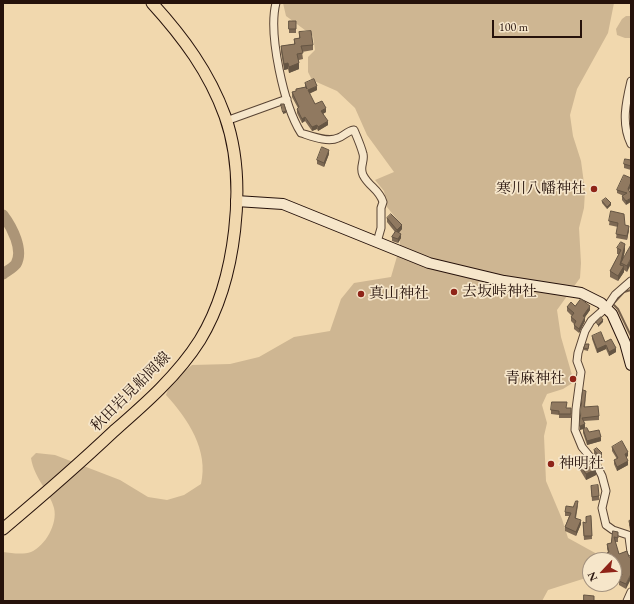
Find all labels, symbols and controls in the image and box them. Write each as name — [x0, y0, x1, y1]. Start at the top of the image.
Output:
scale bar — [494, 12, 584, 38]
text: 100 m — [499, 19, 528, 35]
place label: 寒川八幡神社 — [496, 180, 586, 198]
marker: 寒川八幡神社 — [589, 184, 599, 194]
place label: 去坂峠神社 — [462, 283, 537, 301]
place label: 真山神社 — [369, 285, 429, 303]
marker: 去坂峠神社 — [449, 287, 459, 297]
marker: 真山神社 — [356, 289, 366, 299]
street label: 秋田岩見船岡線 — [88, 349, 174, 435]
place label: 青麻神社 — [505, 370, 565, 388]
marker: 青麻神社 — [568, 374, 578, 384]
place label: 神明社 — [559, 455, 604, 473]
marker: 神明社 — [546, 459, 556, 469]
north arrow — [582, 552, 622, 592]
text: N — [584, 570, 600, 584]

